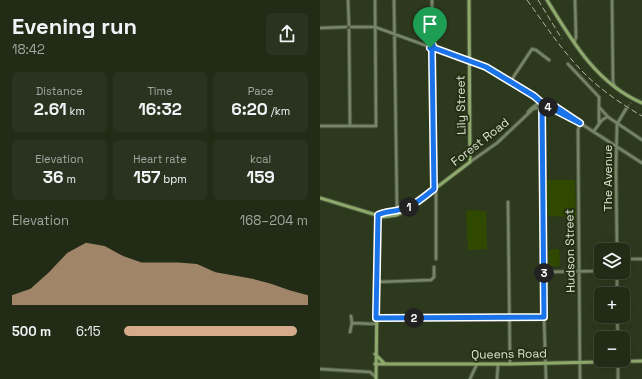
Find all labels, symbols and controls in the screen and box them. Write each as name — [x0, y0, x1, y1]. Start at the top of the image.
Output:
pin — [413, 7.0, 447, 48]
text: Evening run — [12, 12, 137, 40]
button: share — [266, 13, 308, 55]
icon: arrive — [419, 13, 441, 35]
text: 18:42 — [12, 41, 45, 58]
street label: Lily Street — [452, 75, 470, 135]
text: Distance — [36, 84, 83, 98]
text: Time — [147, 84, 173, 98]
text: Pace — [248, 84, 274, 98]
pin: 4 — [538, 97, 558, 117]
text: 2.61 — [34, 98, 67, 120]
text: 16:32 — [138, 98, 182, 120]
text: 6:20 — [231, 98, 268, 120]
text: 4 — [545, 100, 552, 114]
text: km — [67, 104, 85, 118]
text: /km — [268, 104, 290, 118]
street label: Forest Road — [448, 114, 512, 170]
street label: The Avenue — [600, 145, 616, 211]
text: Elevation — [35, 152, 83, 166]
text: Heart rate — [133, 152, 187, 166]
text: kcal — [250, 152, 271, 166]
text: 36 — [43, 166, 64, 188]
text: 157 — [133, 166, 160, 188]
text: 159 — [246, 166, 275, 188]
text: m — [64, 172, 76, 186]
text: bpm — [160, 172, 187, 186]
pin: 1 — [399, 197, 419, 217]
text: 1 — [407, 200, 411, 214]
street label: Hudson Street — [561, 209, 579, 293]
text: Elevation — [12, 212, 69, 229]
text: 168–204 m — [240, 212, 308, 229]
map controls — [594, 243, 630, 367]
button: layers — [594, 243, 630, 279]
pin: 3 — [534, 263, 554, 283]
text: 3 — [541, 266, 547, 280]
button: + — [594, 287, 630, 323]
pin: 2 — [404, 308, 424, 328]
text: 2 — [411, 311, 417, 325]
text: 500 m — [12, 323, 51, 340]
text: 6:15 — [76, 323, 100, 340]
button: − — [594, 331, 630, 367]
street label: Queens Road — [471, 345, 547, 363]

